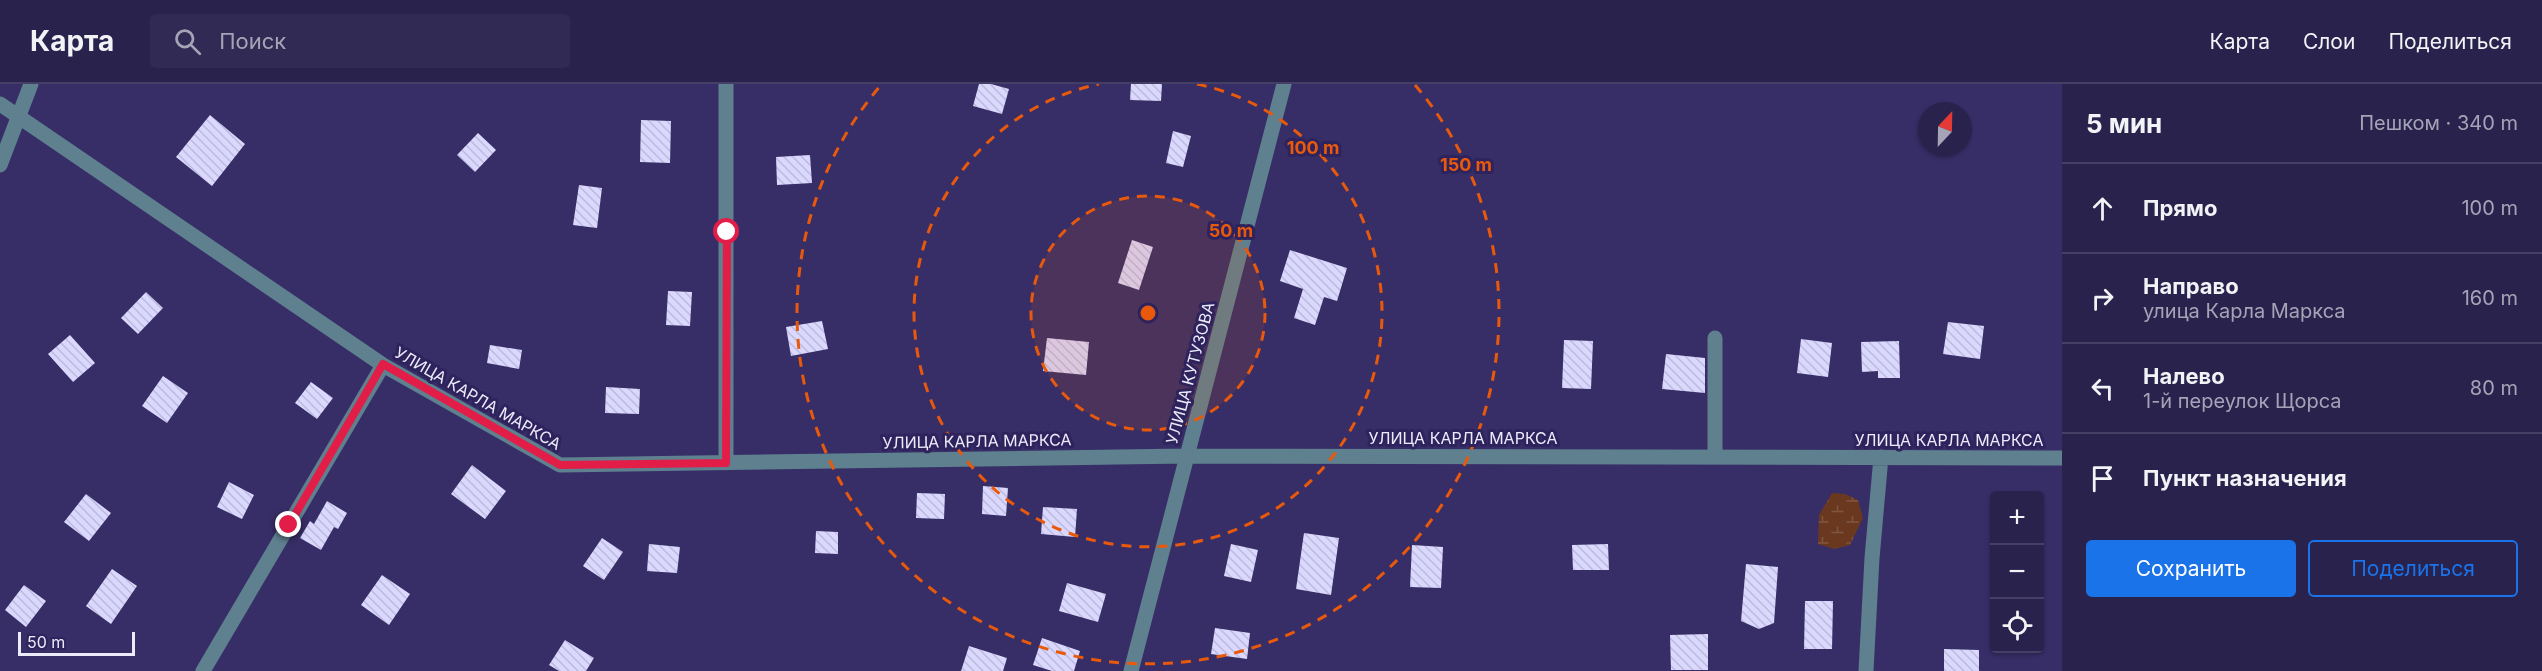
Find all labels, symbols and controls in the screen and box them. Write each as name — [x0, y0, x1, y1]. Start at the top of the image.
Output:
search box — [150, 14, 570, 68]
text: Карта — [30, 24, 114, 58]
icon: search — [171, 25, 204, 58]
text: Поиск — [219, 28, 286, 54]
text: Карта — [2210, 29, 2270, 54]
text: Слои — [2303, 29, 2355, 54]
text: Поделиться — [2388, 29, 2512, 54]
north arrow — [1918, 102, 1972, 156]
text: 5 мин — [2086, 108, 2162, 139]
text: Пешком · 340 m — [2359, 111, 2518, 135]
text: 100 m — [1287, 137, 1339, 158]
text: 150 m — [1440, 154, 1492, 175]
icon: ahead — [2086, 192, 2119, 225]
text: Прямо — [2143, 195, 2217, 221]
text: 100 m — [2461, 196, 2518, 220]
route start — [713, 218, 739, 244]
text: 50 m — [1209, 220, 1253, 241]
text: Направо — [2143, 273, 2239, 299]
icon: right — [2086, 282, 2119, 315]
text: 160 m — [2462, 286, 2518, 310]
text: улица Карла Маркса — [2143, 299, 2346, 323]
street label: УЛИЦА КУТУЗОВА — [1161, 300, 1219, 446]
centre of rings — [1138, 303, 1158, 323]
street label: УЛИЦА КАРЛА МАРКСА — [391, 342, 565, 454]
text: Налево — [2143, 363, 2225, 389]
icon: left — [2086, 372, 2119, 405]
text: 80 m — [2470, 376, 2518, 400]
text: 1-й переулок Щорса — [2143, 389, 2342, 413]
street label: УЛИЦА КАРЛА МАРКСА — [1369, 428, 1558, 448]
street label: УЛИЦА КАРЛА МАРКСА — [882, 429, 1072, 453]
street label: УЛИЦА КАРЛА МАРКСА — [1855, 430, 2044, 450]
icon: arrive — [2086, 462, 2119, 495]
text: Пункт назначения — [2143, 465, 2347, 491]
map controls — [1990, 491, 2044, 653]
button: + — [1990, 491, 2044, 545]
route end — [275, 511, 301, 537]
button: Сохранить — [2086, 540, 2296, 597]
button: Поделиться — [2308, 540, 2518, 597]
button: − — [1990, 545, 2044, 599]
button: locate — [1990, 599, 2044, 653]
scale bar — [18, 629, 135, 656]
text: 50 m — [27, 632, 65, 652]

